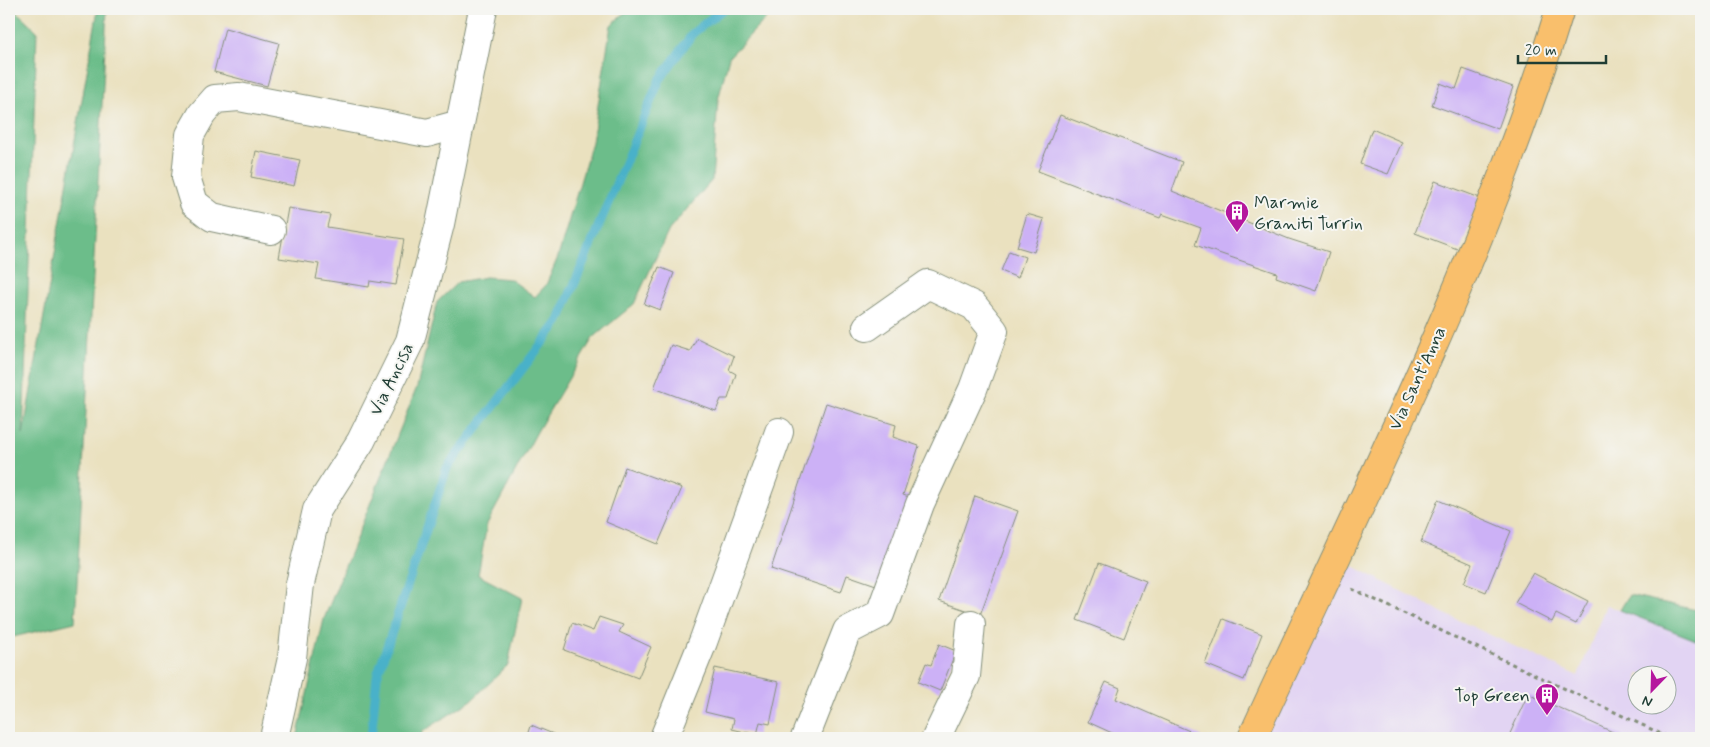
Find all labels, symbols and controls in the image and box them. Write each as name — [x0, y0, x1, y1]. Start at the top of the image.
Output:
scale bar — [1518, 32, 1605, 64]
text: 20 m — [1525, 41, 1557, 61]
place label: Marmie Graniti Turrin — [1254, 191, 1363, 236]
building icon: Marmie Graniti Turrin — [1224, 199, 1250, 233]
street label: Via Sant'Anna — [1383, 323, 1452, 434]
street label: Via Ancisa — [364, 339, 420, 420]
north arrow — [1628, 664, 1678, 714]
building icon: Top Green — [1534, 682, 1560, 716]
place label: Top Green — [1454, 684, 1530, 708]
text: N — [1640, 691, 1655, 711]

